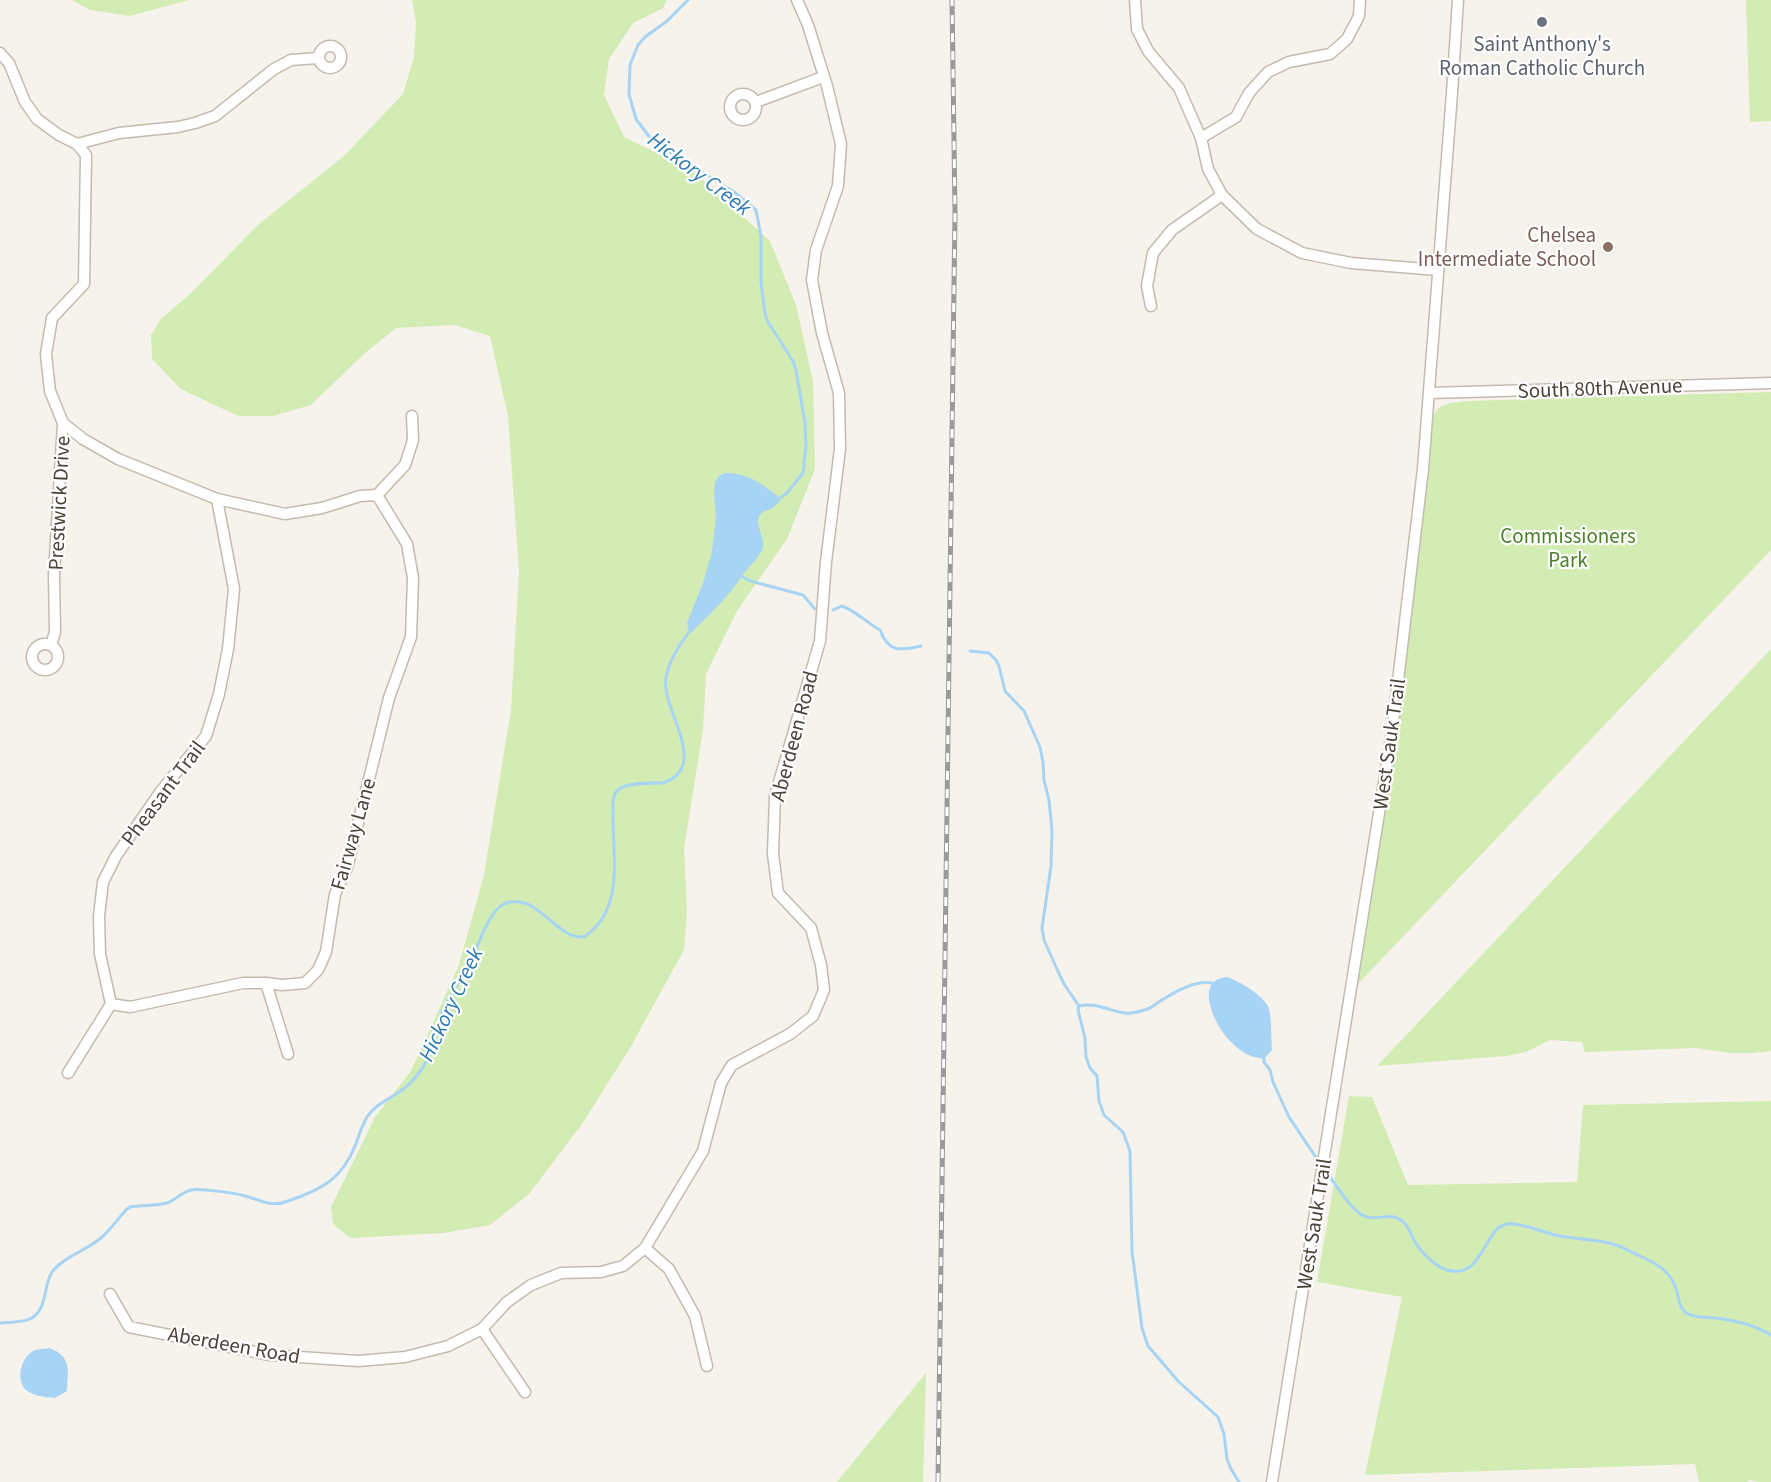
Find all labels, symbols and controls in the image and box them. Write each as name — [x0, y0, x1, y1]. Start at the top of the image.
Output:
marker: Saint Anthony's Roman Catholic Church — [1535, 15, 1549, 29]
place label: Saint Anthony's Roman Catholic Church — [1439, 29, 1645, 83]
water label: Hickory Creek — [641, 124, 758, 224]
place label: Chelsea Intermediate School — [1418, 220, 1596, 274]
marker: Chelsea Intermediate School — [1601, 240, 1615, 254]
street label: South 80th Avenue — [1517, 370, 1683, 406]
street label: Prestwick Drive — [40, 435, 78, 571]
park label: Commissioners Park — [1500, 521, 1636, 575]
street label: Aberdeen Road — [762, 668, 826, 804]
street label: West Sauk Trail — [1365, 676, 1413, 812]
street label: Pheasant Trail — [114, 734, 212, 852]
street label: Fairway Lane — [323, 774, 383, 894]
water label: Hickory Creek — [410, 942, 492, 1067]
street label: West Sauk Trail — [1289, 1156, 1339, 1292]
street label: Aberdeen Road — [166, 1319, 302, 1371]

